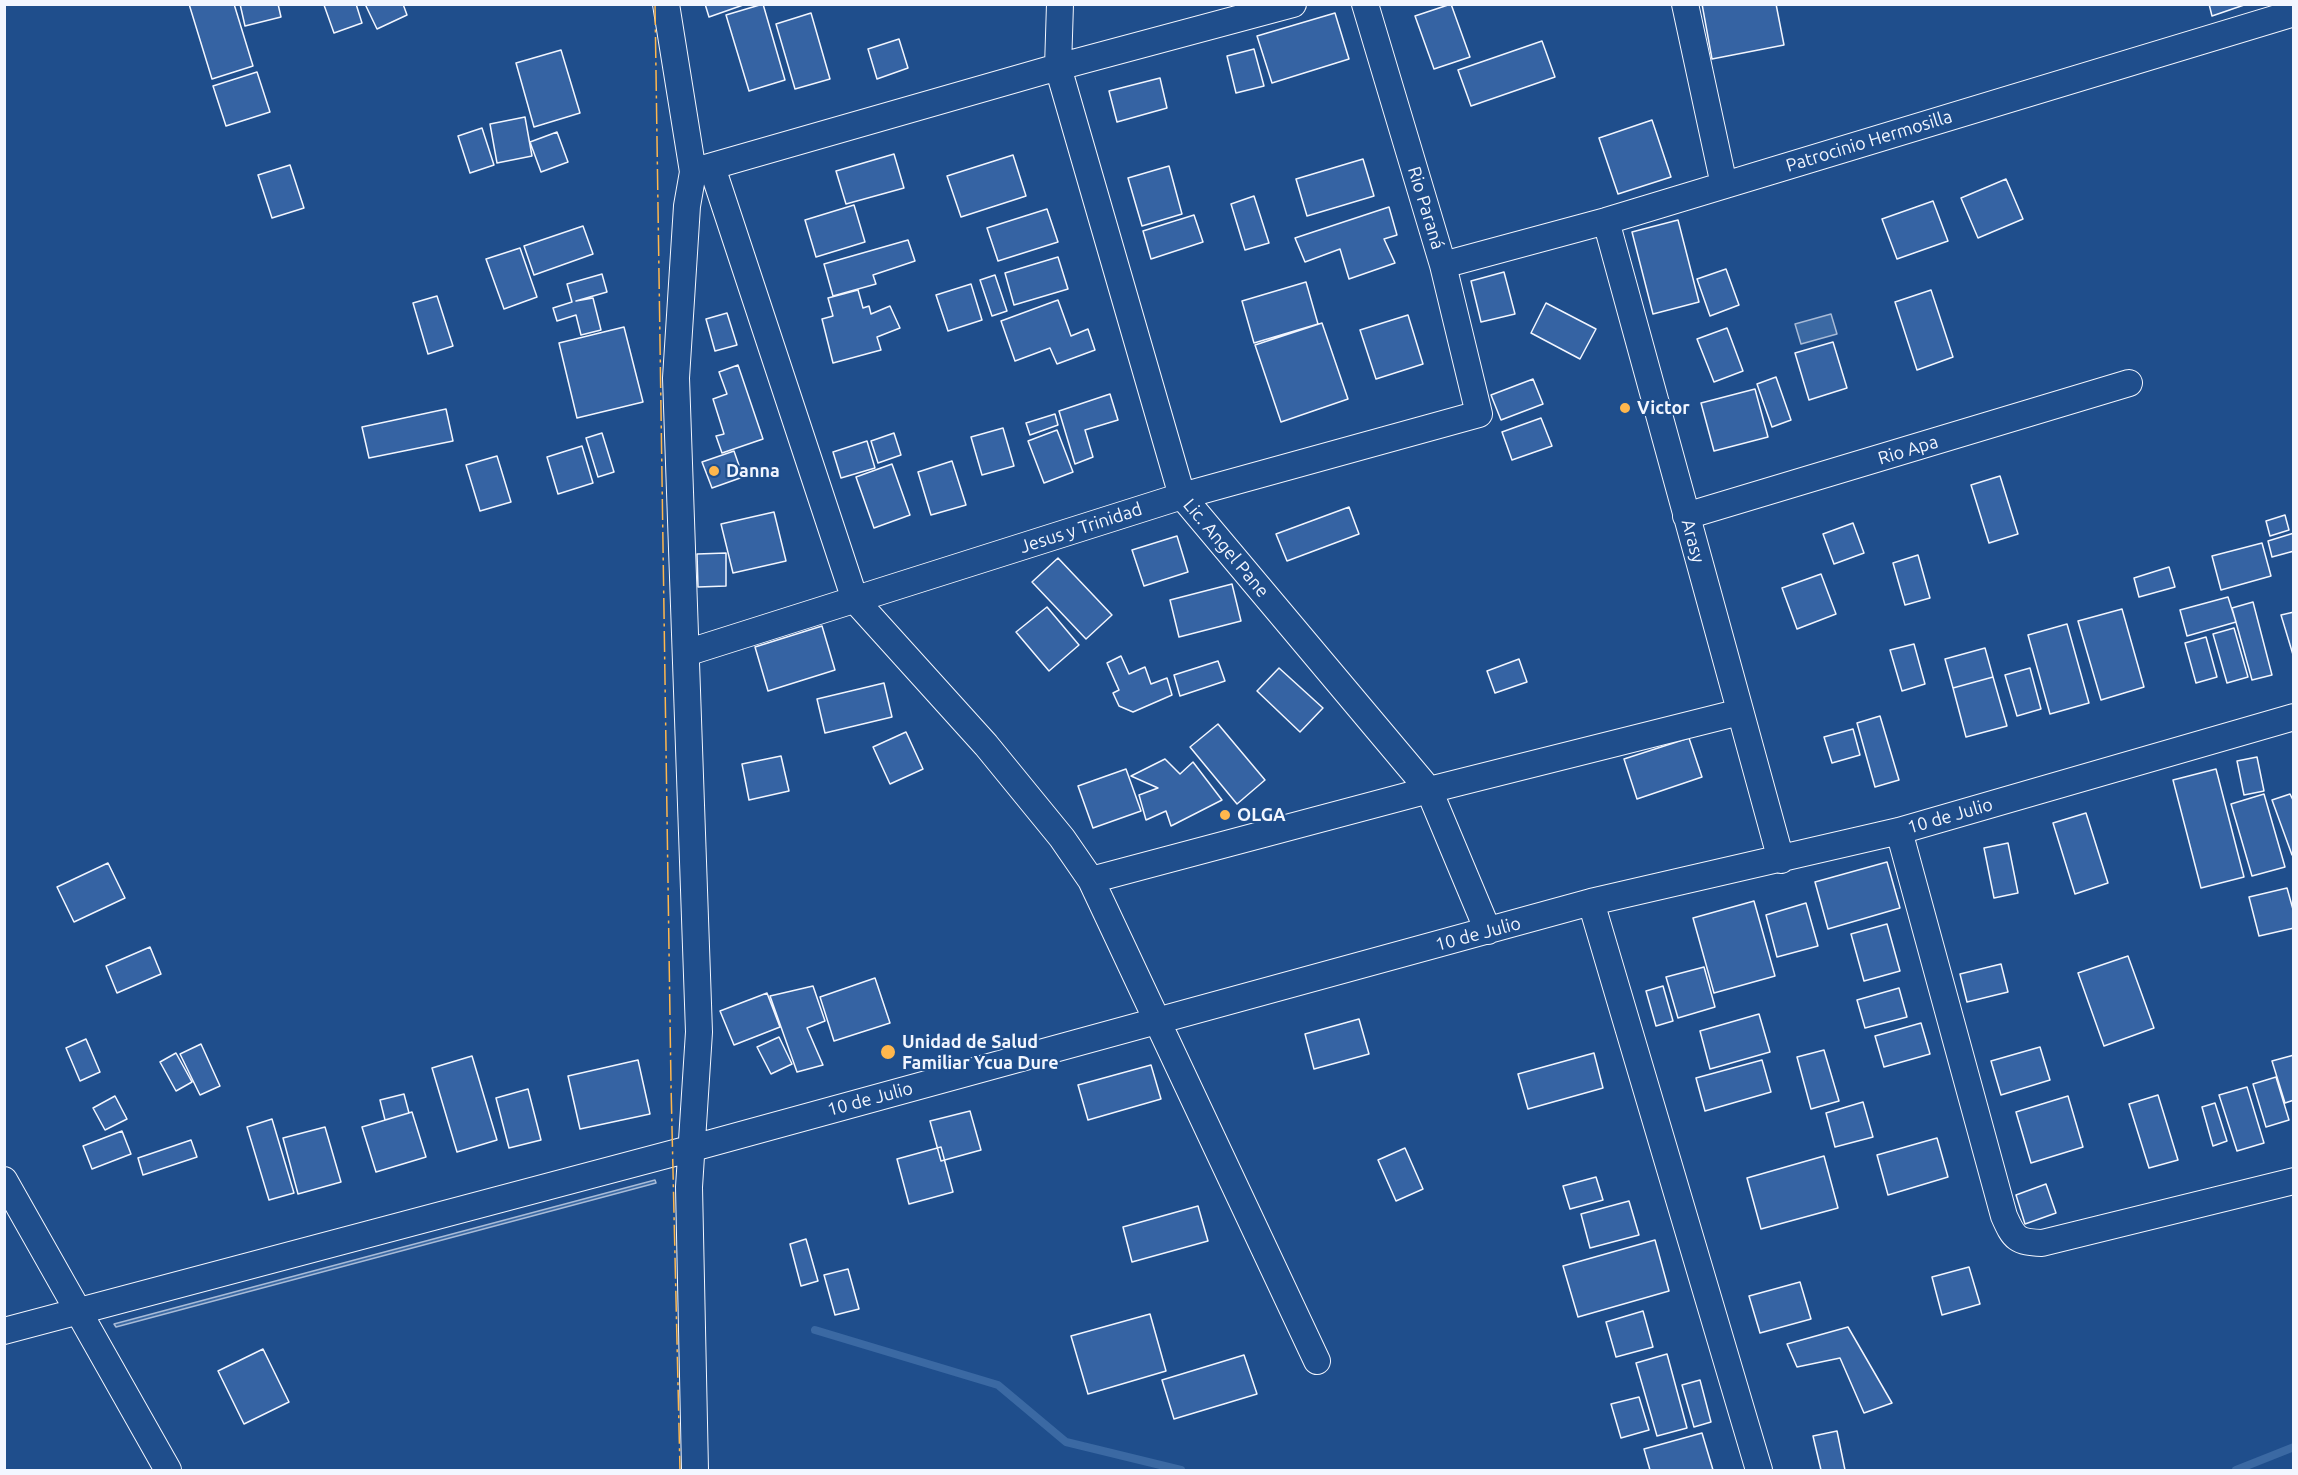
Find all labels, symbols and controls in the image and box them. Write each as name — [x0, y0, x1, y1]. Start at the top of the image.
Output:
street label: Patrocinio Hermosilla — [1783, 105, 1955, 177]
street label: Rio Paraná — [1403, 164, 1449, 252]
place label: Victor — [1637, 397, 1690, 419]
marker: Victor — [1618, 401, 1632, 415]
street label: Rio Apa — [1875, 431, 1941, 469]
place label: Danna — [726, 460, 780, 482]
marker: Danna — [707, 464, 721, 478]
street label: Lic. Angel Pane — [1179, 494, 1273, 602]
street label: Jesus y Trinidad — [1017, 498, 1145, 558]
street label: Arasy — [1677, 517, 1709, 565]
street label: 10 de Julio — [1905, 794, 1995, 838]
place label: OLGA — [1237, 804, 1286, 826]
marker: OLGA — [1218, 808, 1232, 822]
street label: 10 de Julio — [1433, 912, 1523, 956]
place label: Unidad de Salud Familiar Ycua Dure — [902, 1031, 1059, 1074]
marker: Unidad de Salud Familiar Ycua Dure — [879, 1043, 897, 1061]
street label: 10 de Julio — [825, 1077, 915, 1121]

